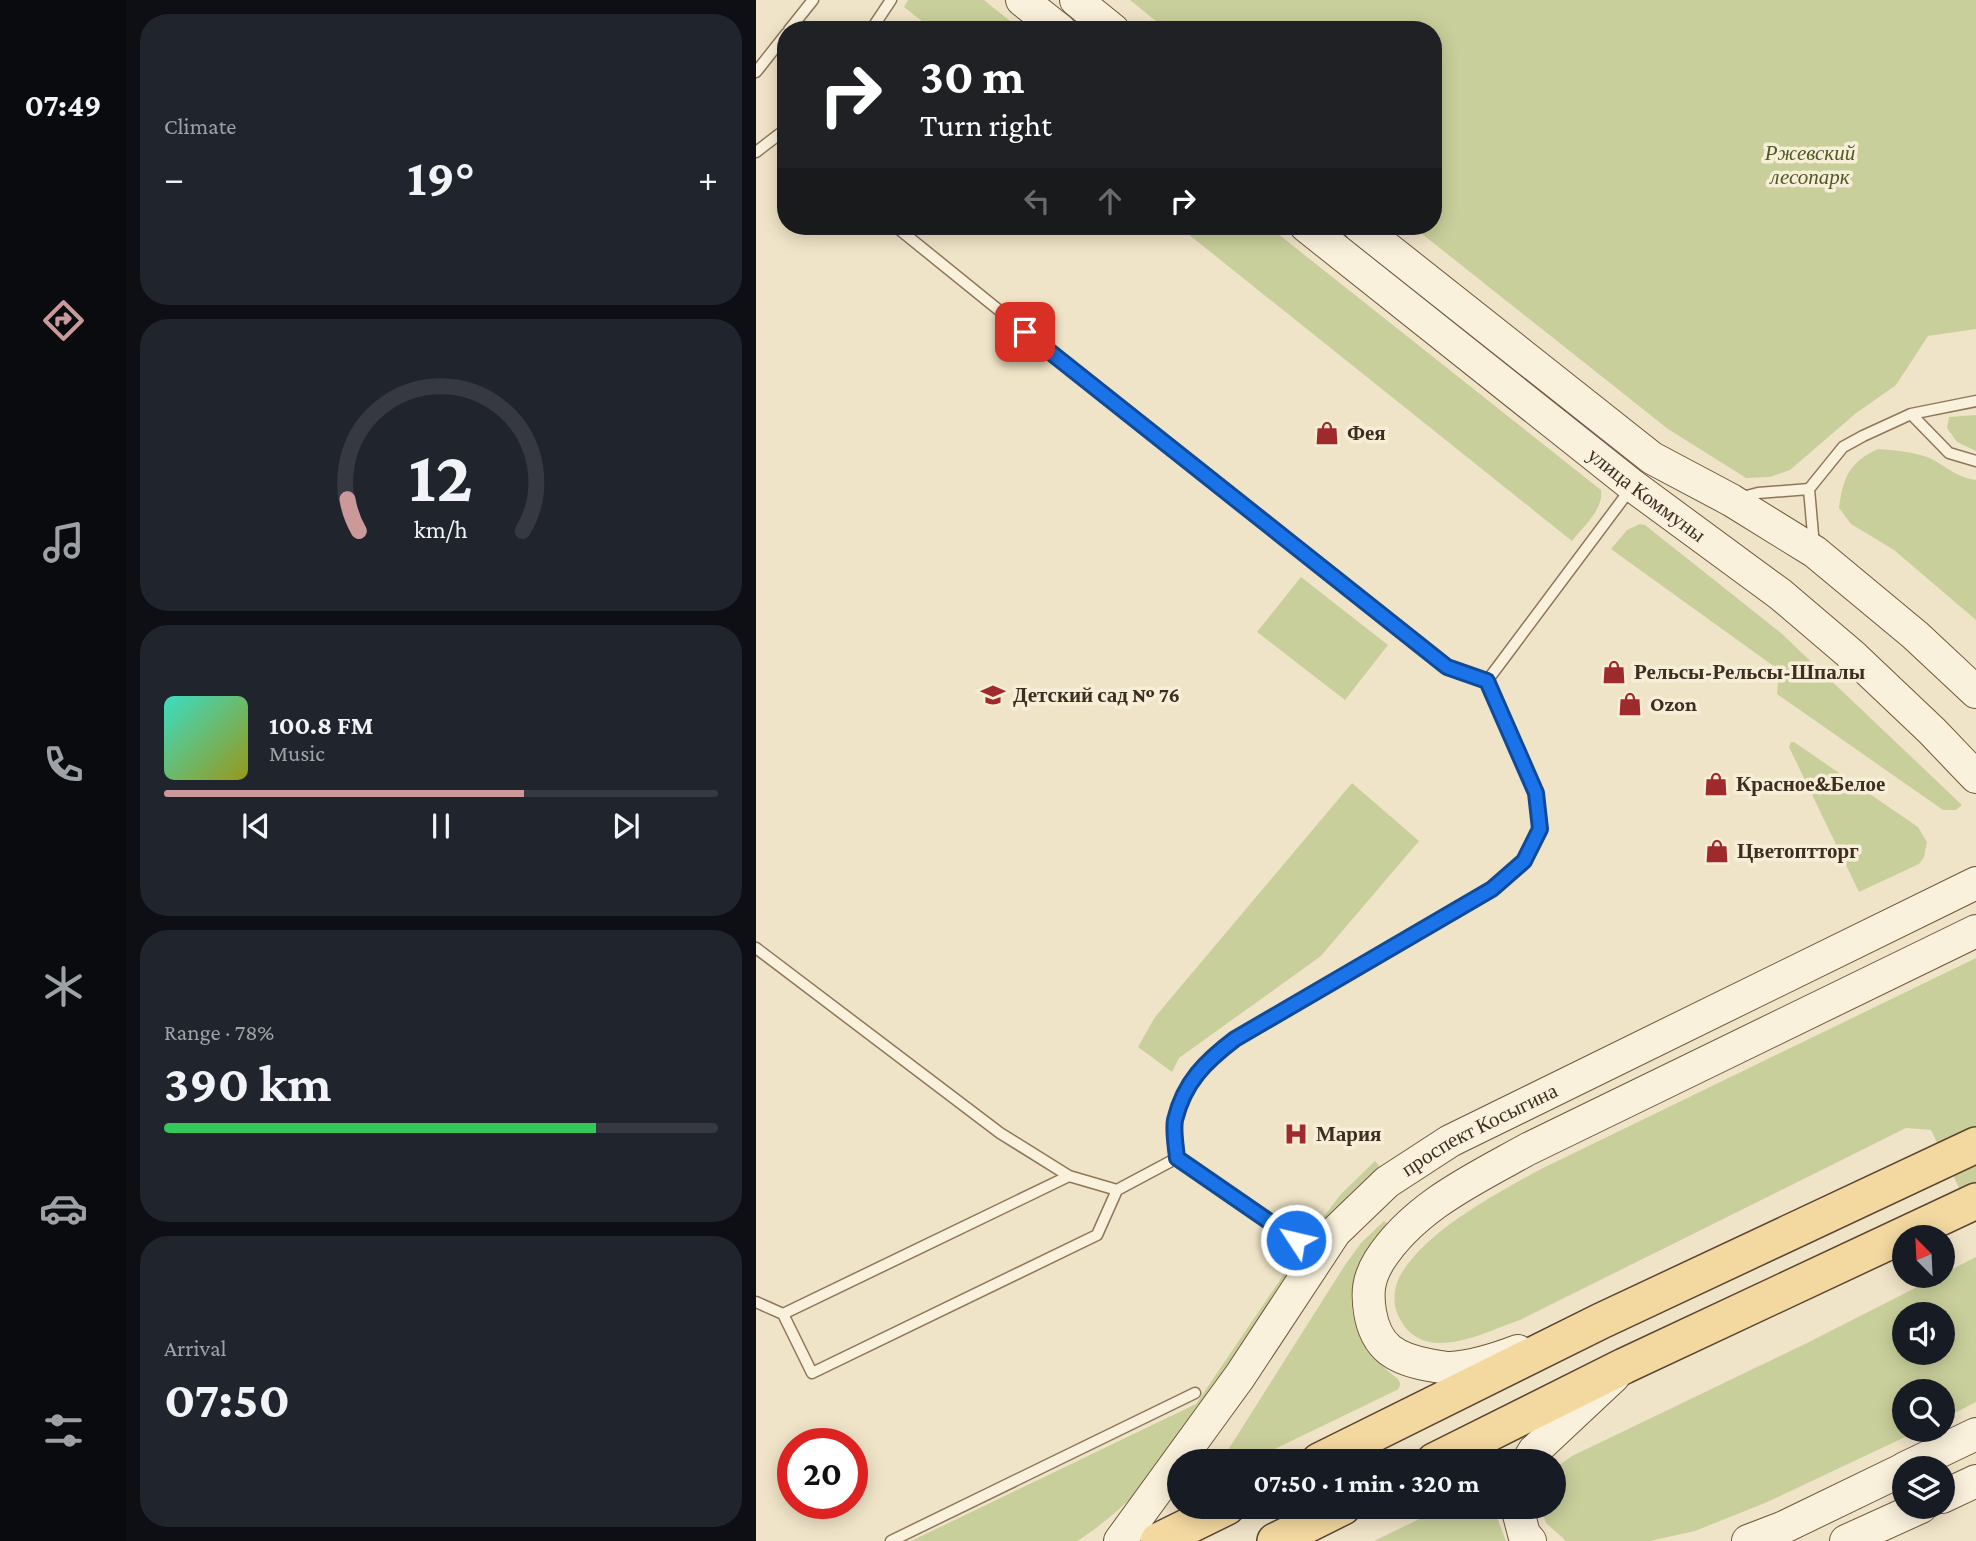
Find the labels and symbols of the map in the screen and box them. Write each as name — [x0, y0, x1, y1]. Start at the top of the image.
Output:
park label: Ржевский лесопарк — [1764, 141, 1856, 189]
pin — [995, 302, 1055, 362]
shop icon: Фея — [1313, 419, 1341, 447]
place label: Фея — [1347, 421, 1386, 445]
street label: улица Коммуны — [1583, 443, 1710, 547]
shop icon: Рельсы-Рельсы-Шпалы — [1600, 658, 1628, 686]
place label: Рельсы-Рельсы-Шпалы — [1634, 660, 1865, 684]
school or university icon: Детский сад № 76 — [979, 681, 1007, 709]
place label: Детский сад № 76 — [1013, 683, 1180, 707]
shop icon: Ozon — [1616, 690, 1644, 718]
place label: Ozon — [1650, 692, 1697, 716]
shop icon: Красное&Белое — [1702, 770, 1730, 798]
place label: Красное&Белое — [1736, 772, 1885, 796]
shop icon: Цветоптторг — [1703, 837, 1731, 865]
place label: Цветоптторг — [1737, 839, 1859, 863]
street label: проспект Косыгина — [1397, 1078, 1562, 1181]
hospital icon: Мария — [1282, 1120, 1310, 1148]
place label: Мария — [1316, 1122, 1381, 1146]
position arrow — [1259, 1203, 1333, 1277]
north arrow — [1892, 1225, 1955, 1288]
speed limit sign: 20 — [777, 1428, 868, 1519]

